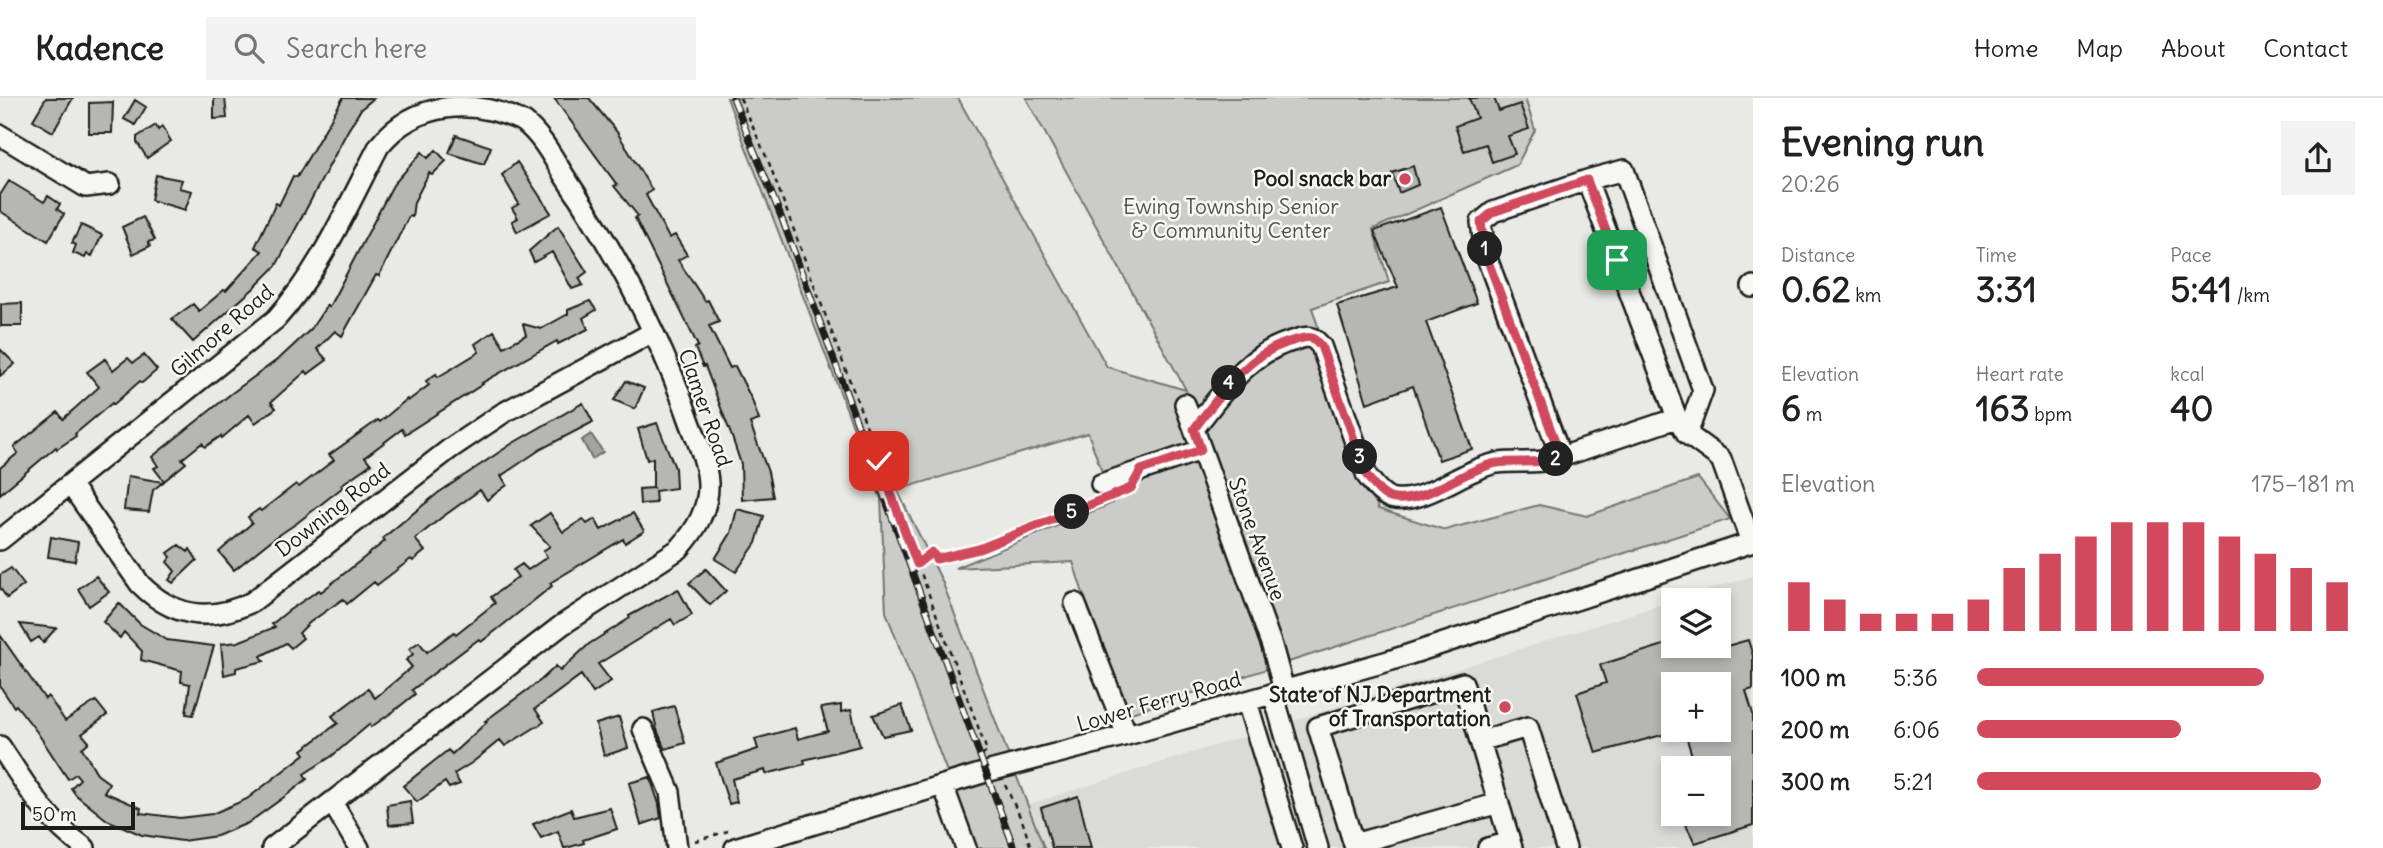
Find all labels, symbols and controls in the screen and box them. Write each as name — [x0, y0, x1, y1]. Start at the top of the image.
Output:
search box — [206, 17, 696, 80]
text: Kadence — [35, 27, 164, 69]
icon: search — [230, 29, 268, 67]
text: Search here — [286, 32, 427, 65]
text: Home — [1974, 33, 2038, 63]
text: Map — [2076, 33, 2123, 63]
text: About — [2161, 33, 2225, 63]
text: Contact — [2263, 33, 2348, 63]
text: Evening run — [1781, 119, 1984, 166]
button: share — [2281, 121, 2355, 195]
place label: Pool snack bar — [1253, 165, 1391, 192]
text: 20:26 — [1781, 169, 1840, 198]
marker: Pool snack bar — [1397, 171, 1413, 187]
park label: Ewing Township Senior & Community Center — [1123, 193, 1339, 244]
pin — [1587, 230, 1647, 290]
pin: 1 — [1468, 232, 1502, 266]
text: 1 — [1481, 236, 1488, 260]
icon: arrive — [1598, 241, 1636, 279]
text: Distance — [1781, 243, 1855, 267]
text: Time — [1976, 243, 2017, 267]
text: Pace — [2170, 243, 2212, 267]
text: 0.62 — [1781, 267, 1851, 311]
text: 3:31 — [1976, 267, 2037, 311]
text: 5:41 — [2170, 267, 2232, 311]
street label: Gilmore Road — [164, 278, 279, 383]
text: km — [1851, 283, 1882, 307]
text: /km — [2232, 283, 2270, 307]
street label: Clamer Road — [673, 345, 738, 470]
text: Elevation — [1781, 362, 1859, 386]
text: Heart rate — [1976, 362, 2064, 386]
text: kcal — [2170, 362, 2205, 386]
pin: 4 — [1212, 366, 1246, 400]
text: 4 — [1223, 370, 1234, 394]
text: 6 — [1781, 386, 1801, 430]
text: 163 — [1976, 386, 2030, 430]
text: 40 — [2170, 386, 2214, 430]
text: m — [1801, 402, 1822, 426]
text: bpm — [2030, 402, 2072, 426]
pin — [849, 431, 909, 491]
pin: 3 — [1342, 440, 1378, 474]
icon: check — [860, 442, 898, 480]
pin: 2 — [1538, 442, 1574, 476]
text: 3 — [1354, 444, 1365, 468]
text: 2 — [1550, 446, 1561, 470]
street label: Downing Road — [270, 456, 395, 563]
text: Elevation — [1781, 469, 1875, 498]
text: 175–181 m — [2251, 469, 2355, 498]
street label: Stone Avenue — [1223, 474, 1292, 604]
pin: 5 — [1054, 494, 1090, 530]
text: 5 — [1066, 499, 1077, 523]
map controls — [1661, 588, 1731, 826]
button: layers — [1661, 588, 1731, 658]
text: 100 m — [1781, 663, 1846, 692]
text: 5:36 — [1893, 663, 1938, 692]
street label: Lower Ferry Road — [1074, 665, 1244, 738]
button: + — [1661, 672, 1731, 742]
place label: State of NJ Department of Transportation — [1269, 681, 1492, 732]
marker: State of NJ Department of Transportation — [1497, 699, 1513, 715]
text: 200 m — [1781, 715, 1850, 744]
text: 6:06 — [1893, 715, 1940, 744]
button: − — [1661, 756, 1731, 826]
text: 300 m — [1781, 767, 1850, 796]
text: 5:21 — [1893, 767, 1933, 796]
scale bar — [21, 799, 135, 831]
text: 50 m — [32, 802, 77, 826]

